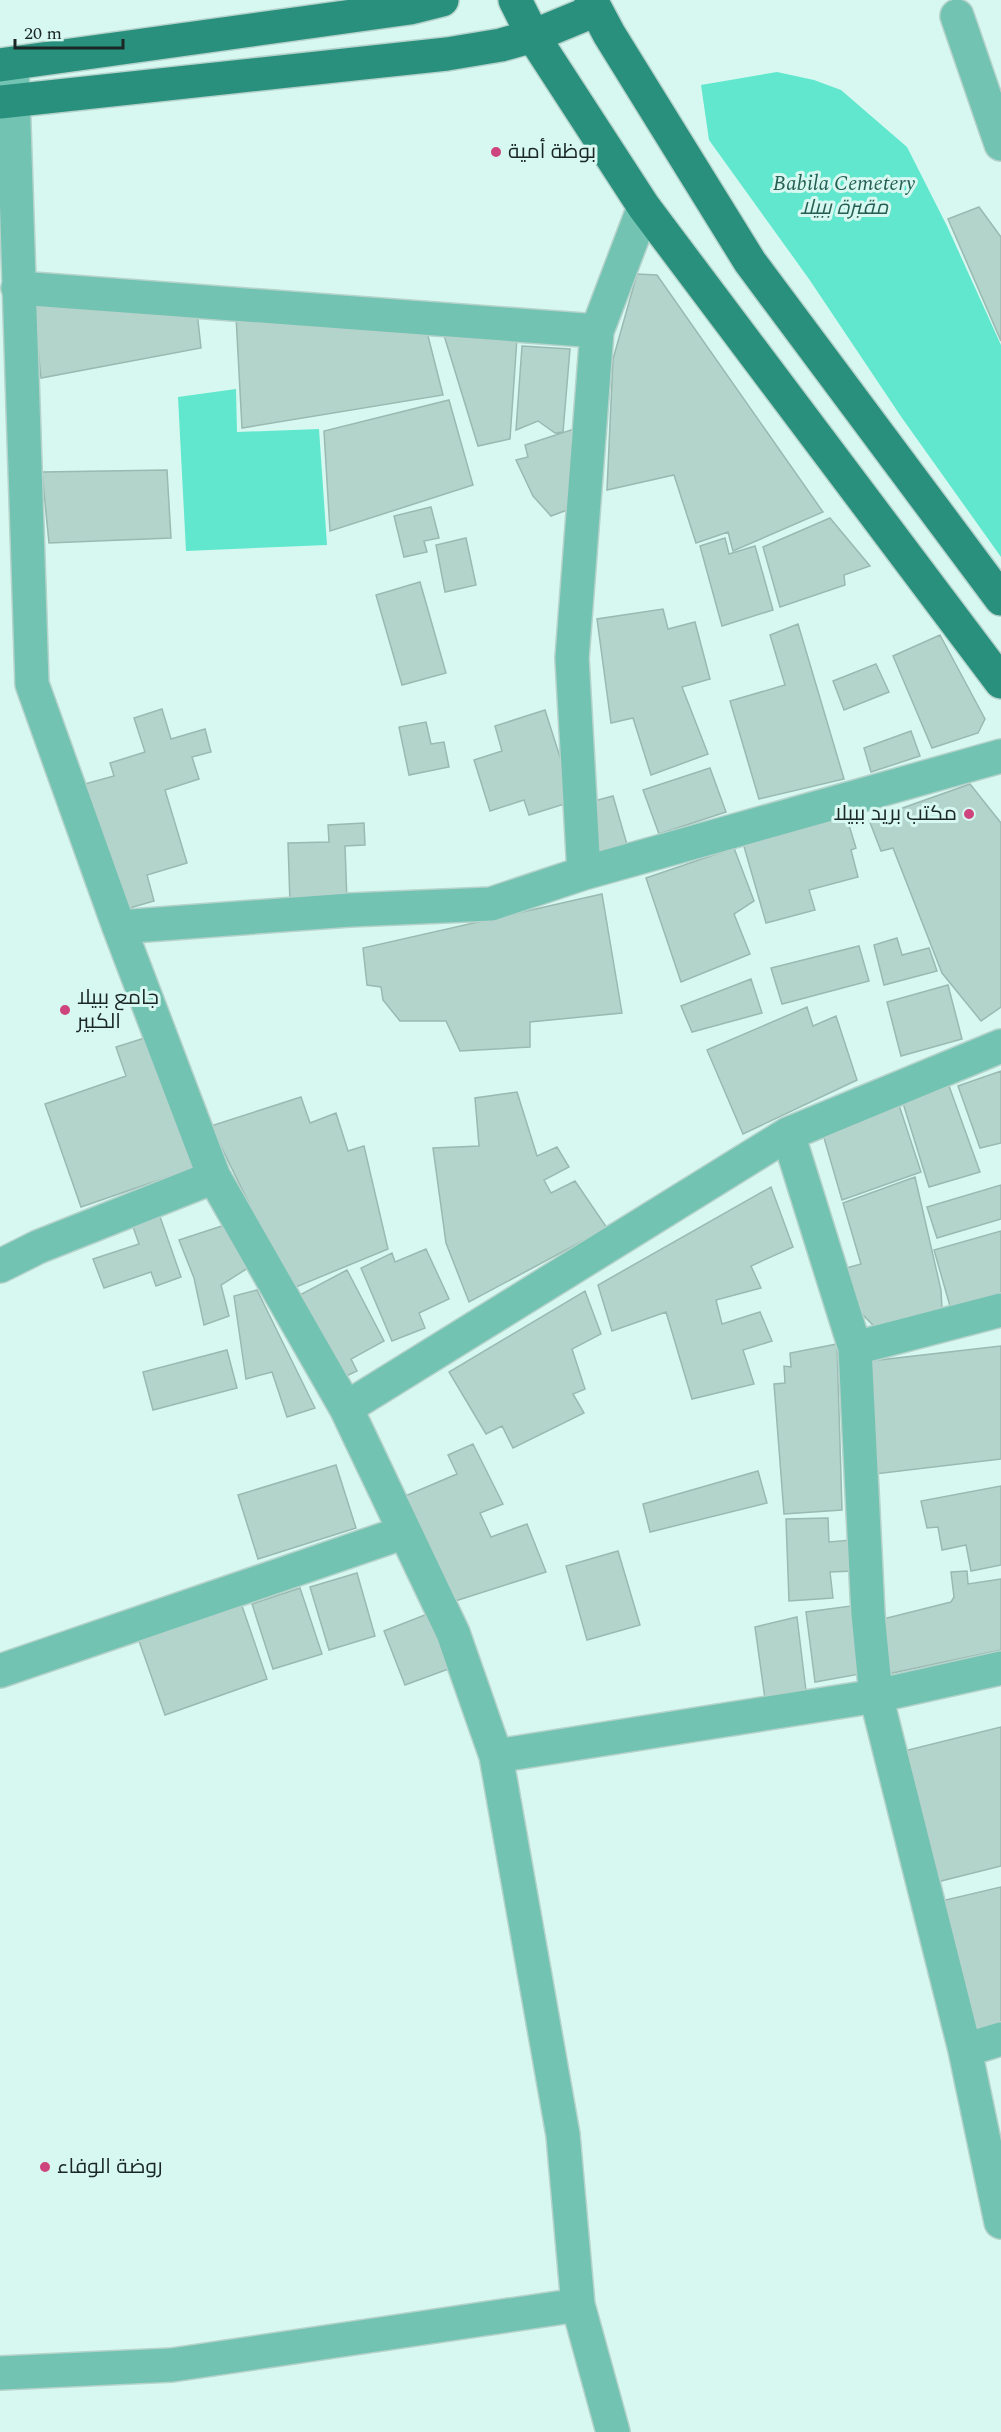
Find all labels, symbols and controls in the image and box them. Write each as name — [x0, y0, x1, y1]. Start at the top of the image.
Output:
scale bar — [15, 12, 123, 50]
text: 20 m — [24, 20, 62, 47]
place label: بوظة أمية — [508, 136, 596, 168]
marker: بوظة أمية — [489, 145, 503, 159]
park label: Babila Cemetery مقبرة ببيلا — [773, 168, 916, 224]
place label: مكتب بريد ببيلا — [833, 798, 957, 830]
marker: مكتب بريد ببيلا — [962, 807, 976, 821]
place label: جامع ببيلا الكبير — [76, 982, 159, 1038]
marker: جامع ببيلا الكبير — [58, 1003, 72, 1017]
place label: روضة الوفاء — [57, 2151, 163, 2183]
marker: روضة الوفاء — [38, 2160, 52, 2174]

